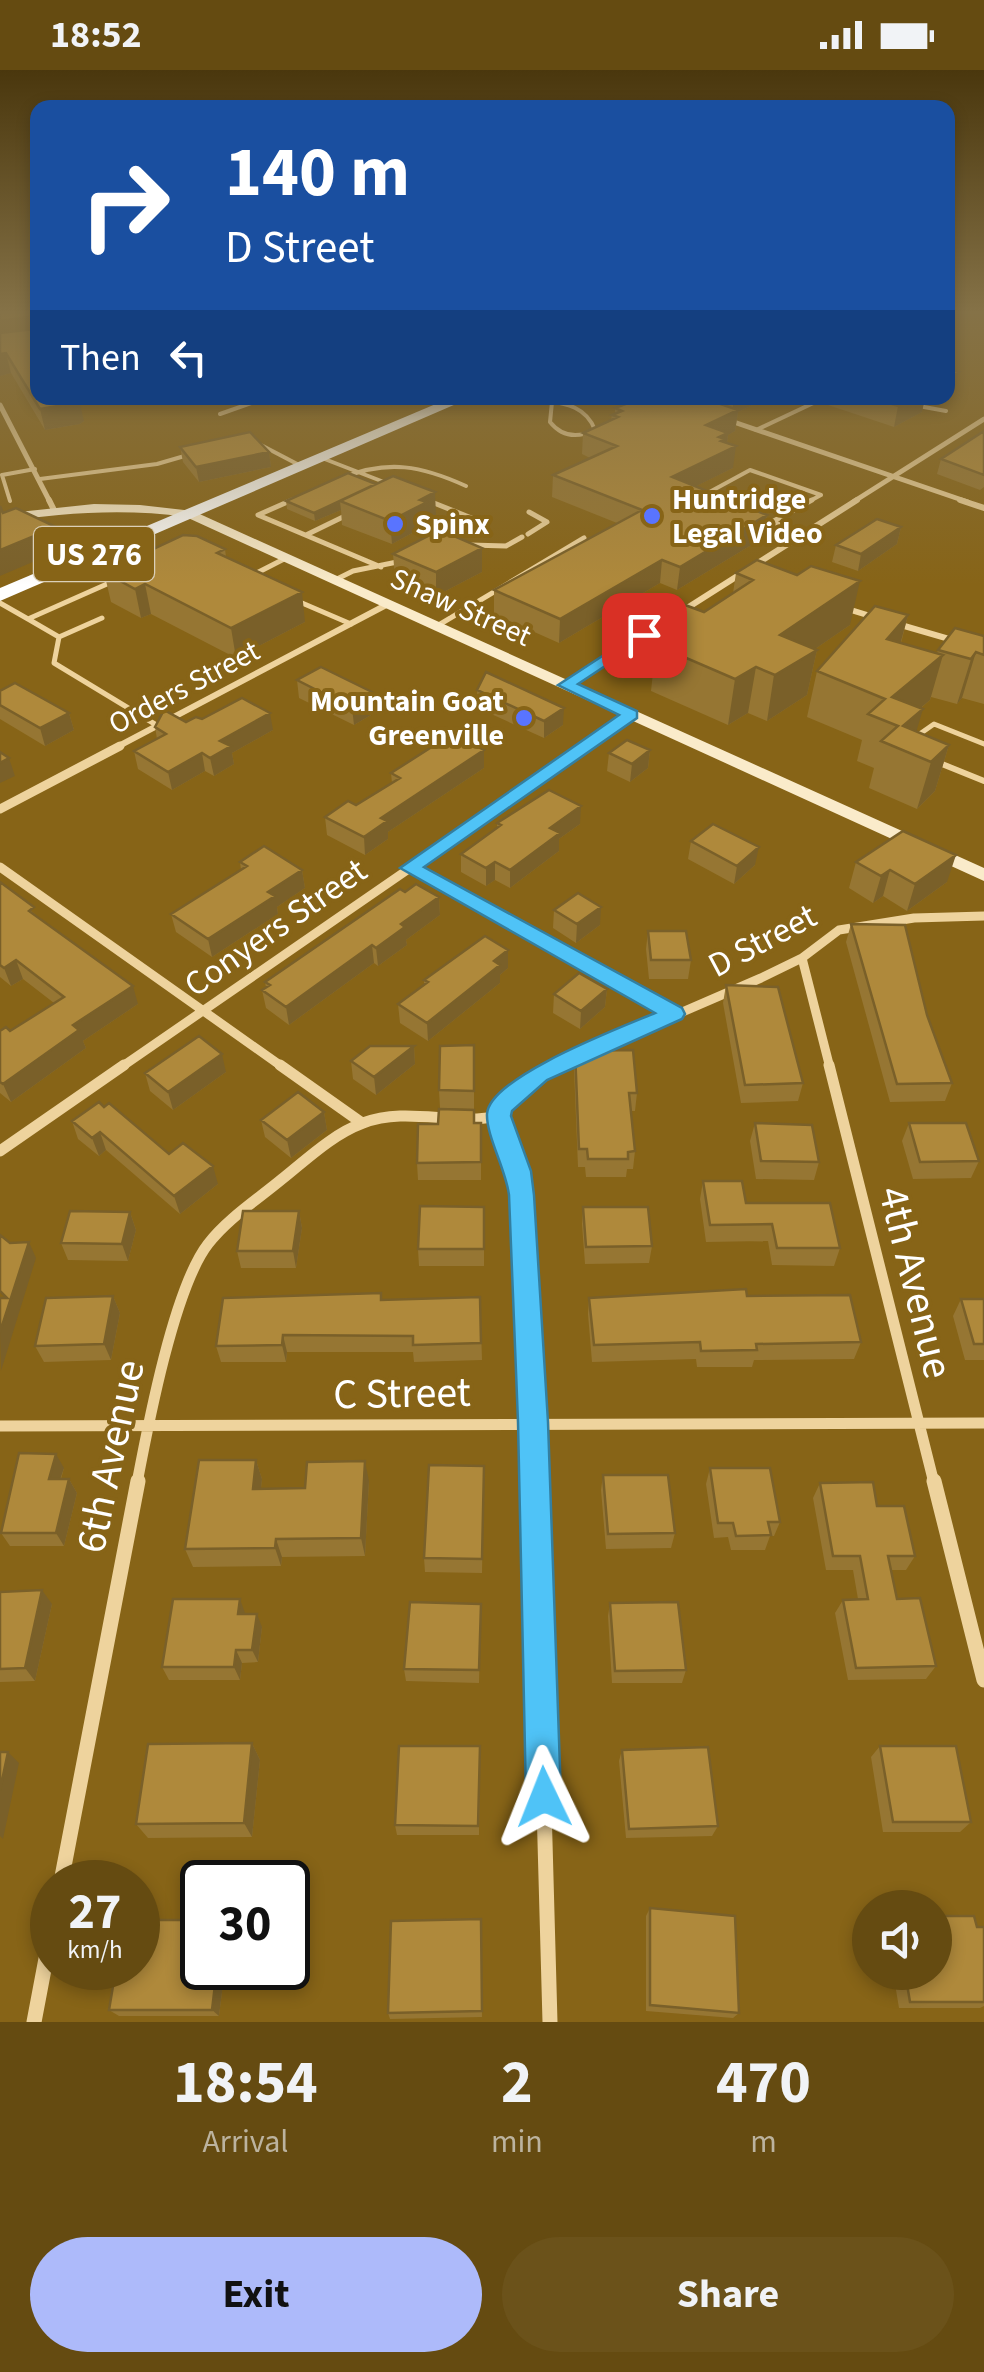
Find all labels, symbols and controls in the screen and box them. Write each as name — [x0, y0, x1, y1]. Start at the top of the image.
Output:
text: 18:52 — [50, 8, 142, 62]
text: 140 m — [225, 123, 410, 223]
icon: right — [60, 140, 190, 270]
text: D Street — [225, 216, 374, 280]
icon: left — [161, 330, 216, 385]
text: Then — [60, 331, 141, 385]
place label: Huntridge Legal Video — [672, 478, 823, 555]
place label: Spinx — [415, 503, 490, 546]
marker: Huntridge Legal Video — [641, 505, 663, 527]
marker: Spinx — [384, 513, 406, 535]
road number: US 276 — [34, 527, 154, 581]
street label: Shaw Street — [383, 557, 538, 658]
pin — [602, 593, 687, 678]
icon: arrive — [617, 608, 672, 663]
street label: Orders Street — [101, 630, 267, 745]
place label: Mountain Goat Greenville — [310, 680, 504, 757]
marker: Mountain Goat Greenville — [513, 707, 535, 729]
street label: Conyers Street — [174, 846, 377, 1009]
street label: D Street — [699, 891, 826, 990]
street label: 4th Avenue — [862, 1180, 968, 1385]
street label: 6th Avenue — [61, 1354, 161, 1558]
street label: C Street — [333, 1363, 471, 1425]
position arrow — [492, 1745, 596, 1849]
speed limit sign: 30 — [180, 1860, 310, 1990]
text: 27 — [69, 1877, 121, 1948]
map controls — [852, 1890, 952, 1990]
button: sound — [852, 1890, 952, 1990]
text: km/h — [67, 1932, 123, 1968]
text: 18:54 — [173, 2041, 318, 2126]
text: 2 — [501, 2041, 533, 2126]
text: 470 — [716, 2041, 811, 2126]
text: Arrival — [202, 2119, 288, 2165]
text: min — [491, 2119, 543, 2165]
text: m — [750, 2119, 777, 2165]
button: Exit — [30, 2237, 482, 2352]
button: Share — [502, 2237, 954, 2352]

